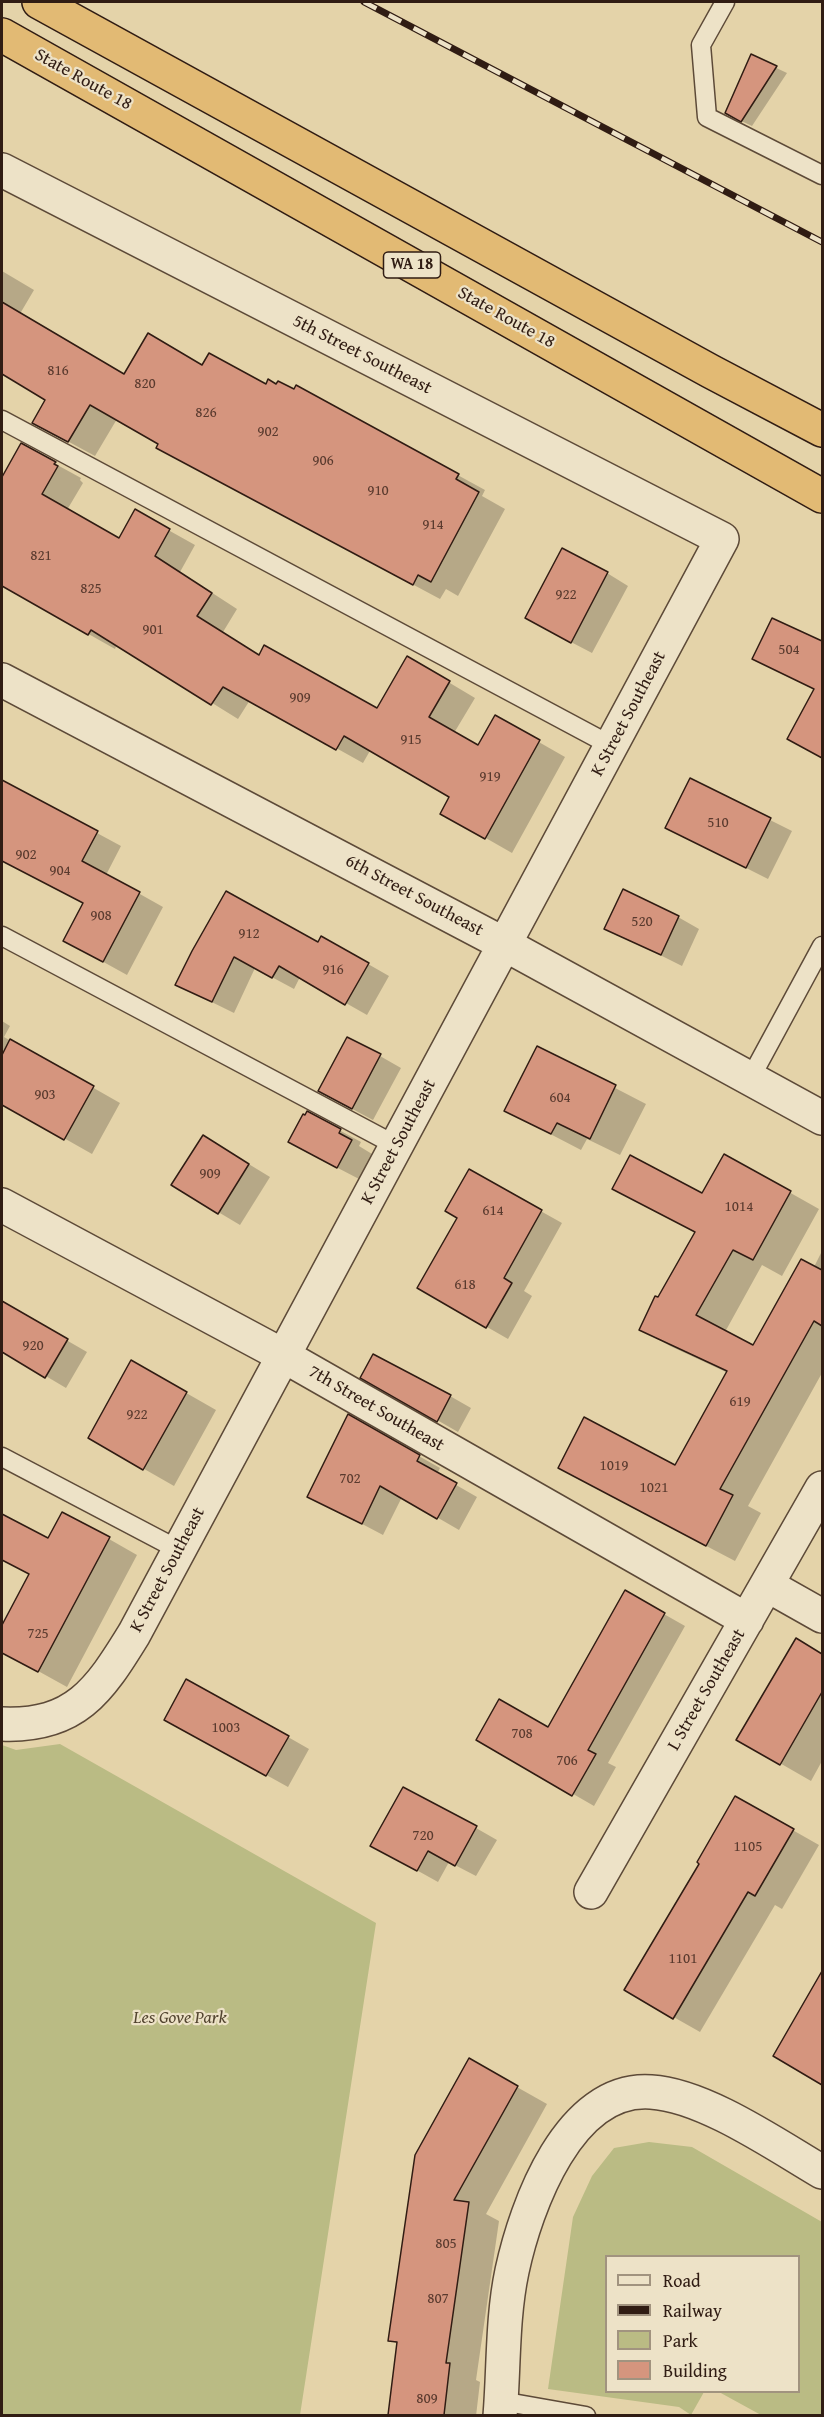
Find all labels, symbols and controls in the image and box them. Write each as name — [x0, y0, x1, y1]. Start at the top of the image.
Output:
street label: State Route 18 — [31, 44, 135, 116]
road number: WA 18 — [384, 252, 440, 278]
street label: State Route 18 — [454, 282, 558, 354]
street label: 5th Street Southeast — [289, 311, 435, 399]
house number: 816 — [47, 362, 69, 380]
house number: 820 — [134, 375, 156, 393]
house number: 826 — [195, 404, 217, 422]
house number: 902 — [257, 423, 279, 441]
house number: 906 — [312, 452, 334, 470]
house number: 910 — [367, 482, 389, 500]
house number: 914 — [422, 516, 444, 534]
house number: 821 — [30, 547, 52, 565]
house number: 825 — [80, 580, 102, 598]
house number: 922 — [555, 586, 577, 604]
house number: 901 — [142, 621, 164, 639]
house number: 504 — [778, 641, 800, 659]
street label: K Street Southeast — [587, 648, 671, 780]
house number: 909 — [289, 689, 311, 707]
house number: 915 — [400, 731, 422, 749]
house number: 919 — [479, 768, 501, 786]
house number: 510 — [707, 814, 729, 832]
house number: 902 — [15, 846, 37, 864]
street label: 6th Street Southeast — [341, 850, 487, 942]
house number: 904 — [49, 862, 71, 880]
house number: 908 — [90, 907, 112, 925]
house number: 520 — [631, 913, 653, 931]
house number: 912 — [238, 925, 260, 943]
house number: 916 — [322, 961, 344, 979]
street label: K Street Southeast — [357, 1076, 441, 1208]
house number: 903 — [34, 1086, 56, 1104]
house number: 604 — [549, 1089, 571, 1107]
house number: 909 — [199, 1165, 221, 1183]
house number: 1014 — [725, 1198, 753, 1216]
house number: 614 — [482, 1202, 504, 1220]
house number: 618 — [454, 1276, 476, 1294]
house number: 920 — [22, 1337, 44, 1355]
street label: 7th Street Southeast — [304, 1361, 448, 1457]
house number: 619 — [729, 1393, 751, 1411]
house number: 922 — [126, 1406, 148, 1424]
house number: 1019 — [600, 1457, 628, 1475]
house number: 702 — [339, 1470, 361, 1488]
house number: 1021 — [640, 1479, 668, 1497]
street label: K Street Southeast — [126, 1504, 210, 1636]
house number: 725 — [27, 1625, 49, 1643]
street label: L Street Southeast — [663, 1625, 751, 1755]
house number: 1003 — [212, 1719, 240, 1737]
house number: 708 — [511, 1725, 533, 1743]
house number: 706 — [556, 1752, 578, 1770]
house number: 720 — [412, 1827, 434, 1845]
house number: 1105 — [734, 1838, 762, 1856]
house number: 1101 — [669, 1950, 697, 1968]
park label: Les Gove Park — [133, 2007, 227, 2029]
house number: 805 — [435, 2235, 457, 2253]
legend — [605, 2255, 800, 2393]
text: Road — [663, 2267, 701, 2294]
house number: 807 — [427, 2290, 449, 2308]
text: Railway — [663, 2297, 722, 2324]
text: Park — [663, 2327, 698, 2354]
text: Building — [663, 2357, 727, 2384]
house number: 809 — [416, 2390, 438, 2408]

